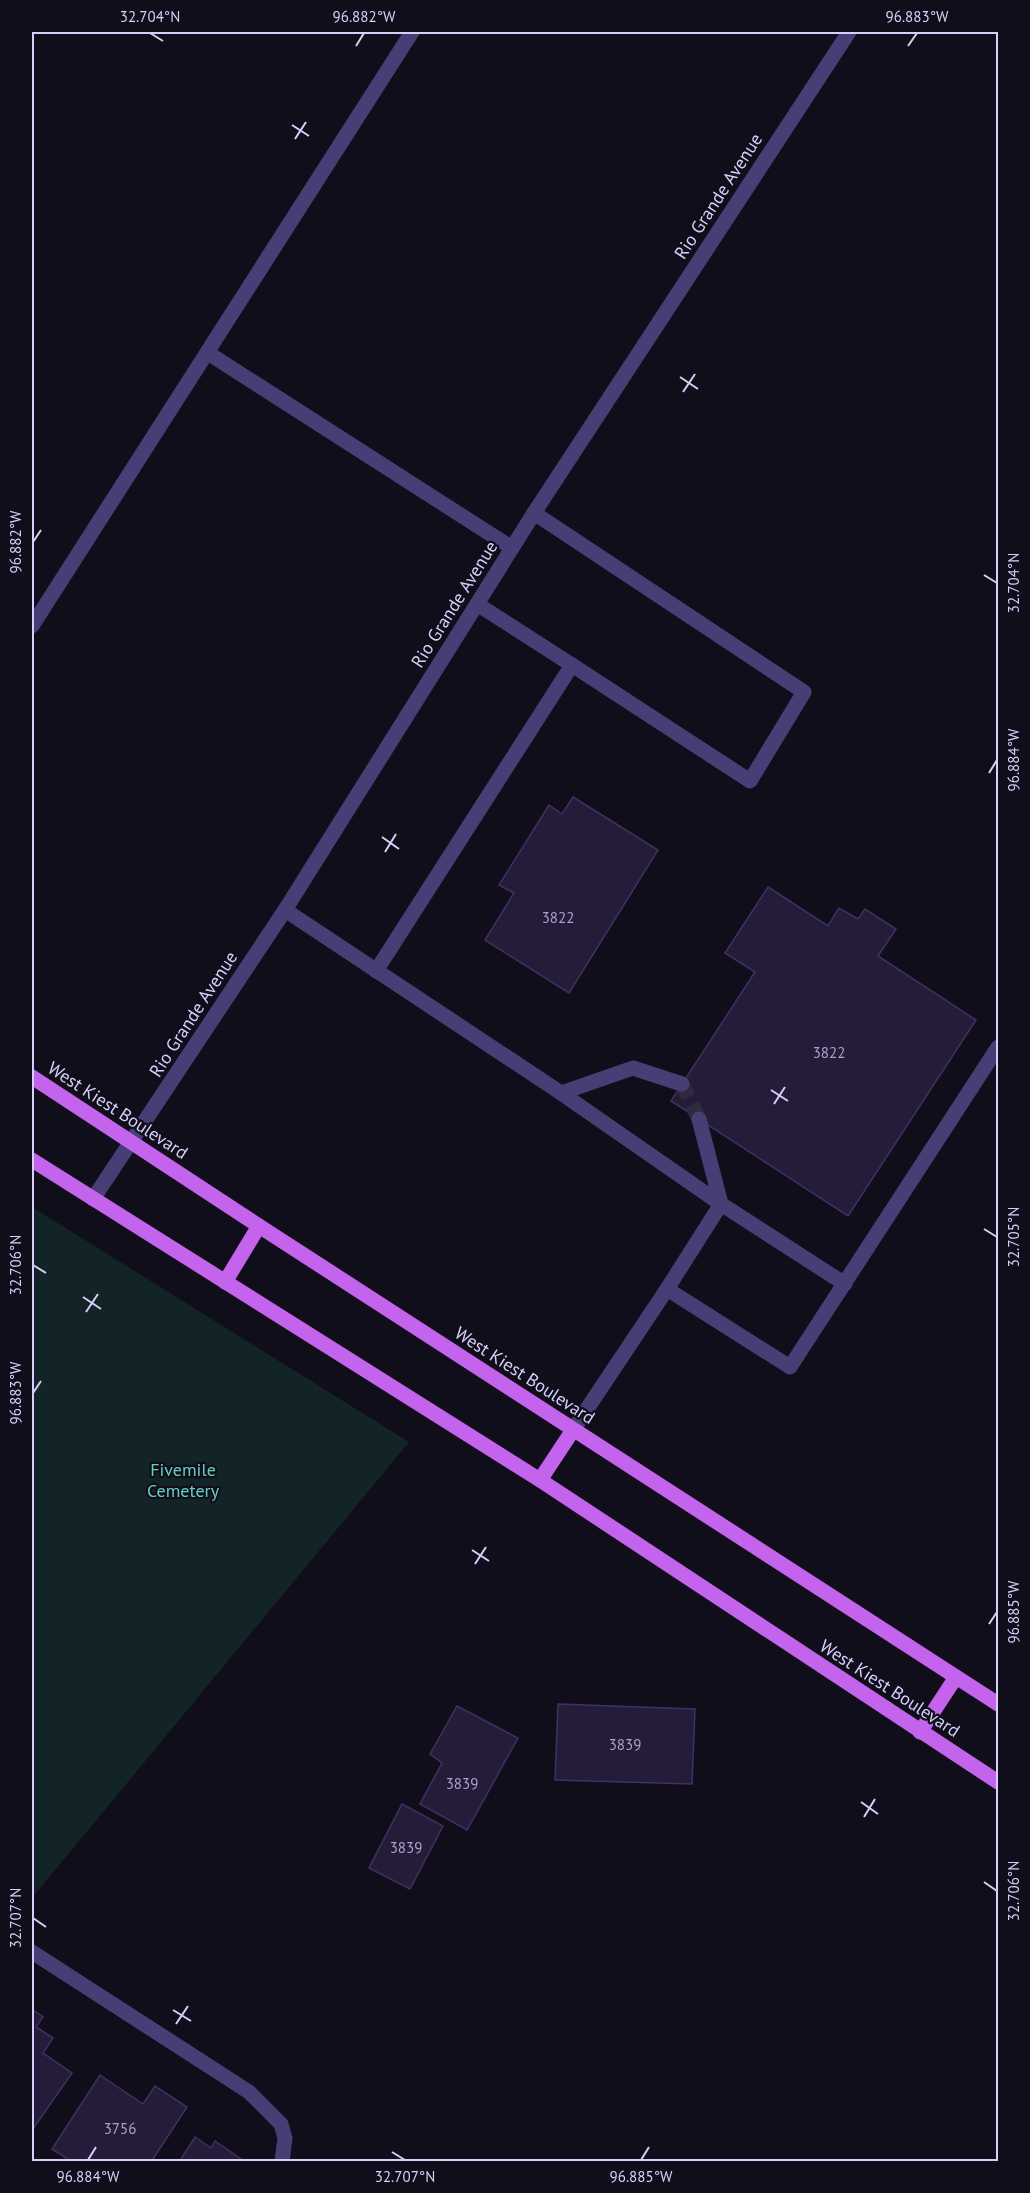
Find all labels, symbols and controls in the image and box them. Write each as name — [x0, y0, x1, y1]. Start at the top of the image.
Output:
text: 32.704°N — [120, 7, 180, 26]
text: 96.882°W — [333, 7, 396, 26]
text: 96.883°W — [886, 7, 949, 26]
street label: Rio Grande Avenue — [669, 129, 767, 263]
text: 96.882°W — [6, 510, 25, 573]
street label: Rio Grande Avenue — [406, 536, 502, 672]
text: 32.704°N — [1004, 553, 1023, 613]
text: 96.884°W — [1004, 728, 1023, 791]
house number: 3822 — [542, 908, 574, 927]
street label: Rio Grande Avenue — [144, 947, 242, 1081]
house number: 3822 — [813, 1043, 845, 1062]
street label: West Kiest Boulevard — [44, 1056, 192, 1164]
text: 32.705°N — [1004, 1207, 1023, 1267]
text: 32.706°N — [6, 1235, 25, 1295]
street label: West Kiest Boulevard — [451, 1321, 599, 1429]
text: 96.883°W — [6, 1361, 25, 1424]
park label: Fivemile Cemetery — [147, 1458, 220, 1502]
text: 96.885°W — [1004, 1580, 1023, 1643]
street label: West Kiest Boulevard — [816, 1634, 964, 1742]
house number: 3839 — [609, 1735, 641, 1754]
house number: 3839 — [446, 1774, 478, 1793]
house number: 3839 — [390, 1838, 422, 1857]
text: 32.706°N — [1004, 1861, 1023, 1921]
text: 32.707°N — [6, 1888, 25, 1948]
house number: 3756 — [104, 2119, 136, 2138]
text: 96.884°W — [57, 2167, 120, 2186]
text: 32.707°N — [375, 2167, 435, 2186]
text: 96.885°W — [610, 2167, 673, 2186]

